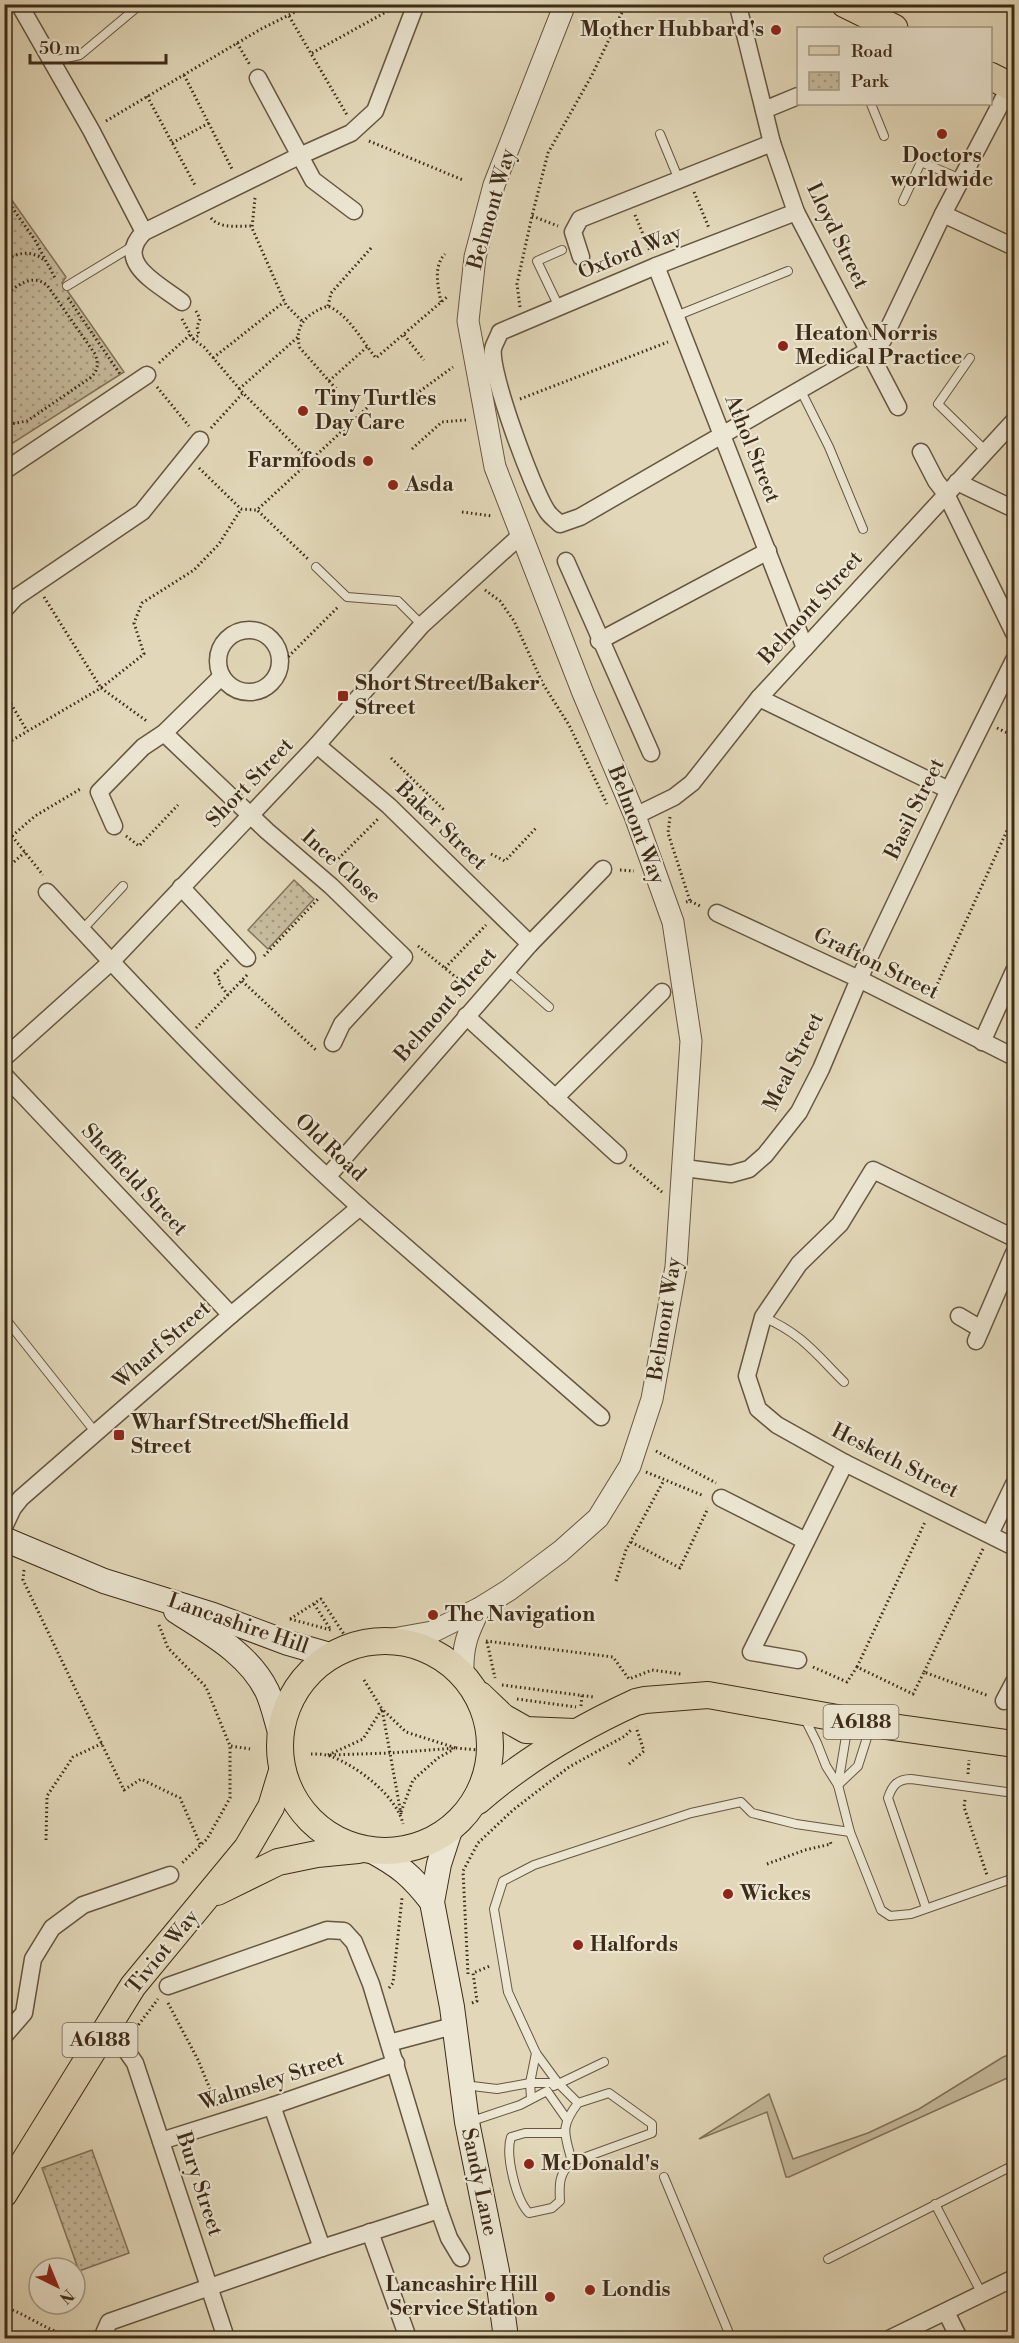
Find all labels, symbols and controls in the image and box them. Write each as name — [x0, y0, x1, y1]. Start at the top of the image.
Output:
place label: Mother Hubbard's — [580, 17, 764, 43]
marker: Mother Hubbard's — [769, 23, 783, 37]
scale bar — [30, 27, 166, 65]
legend — [797, 27, 992, 105]
text: 50 m — [39, 37, 81, 60]
text: Road — [851, 40, 894, 63]
text: Park — [851, 70, 890, 93]
marker: Doctors worldwide — [935, 127, 949, 141]
place label: Doctors worldwide — [890, 143, 993, 193]
street label: Belmont Way — [462, 145, 522, 273]
street label: Lloyd Street — [800, 179, 874, 294]
street label: Oxford Way — [574, 220, 686, 286]
place label: Heaton Norris Medical Practice — [795, 321, 962, 371]
marker: Heaton Norris Medical Practice — [776, 339, 790, 353]
place label: Tiny Turtles Day Care — [315, 386, 436, 436]
street label: Athol Street — [718, 390, 786, 507]
marker: Tiny Turtles Day Care — [296, 404, 310, 418]
place label: Farmfoods — [247, 448, 356, 474]
marker: Farmfoods — [361, 454, 375, 468]
place label: Asda — [404, 472, 454, 498]
marker: Asda — [386, 478, 400, 492]
street label: Belmont Street — [753, 546, 869, 671]
place label: Short Street/Baker Street — [355, 671, 540, 721]
marker: Short Street/Baker Street — [336, 689, 350, 703]
street label: Short Street — [201, 732, 300, 833]
street label: Basil Street — [879, 754, 951, 865]
street label: Belmont Way — [601, 761, 671, 888]
street label: Baker Street — [389, 775, 493, 876]
street label: Ince Close — [296, 824, 386, 910]
street label: Grafton Street — [809, 922, 943, 1006]
street label: Belmont Street — [389, 942, 503, 1068]
street label: Meal Street — [758, 1008, 830, 1116]
street label: Old Road — [289, 1109, 371, 1187]
street label: Sheffield Street — [75, 1118, 193, 1242]
street label: Belmont Way — [642, 1255, 688, 1383]
street label: Wharf Street — [107, 1295, 217, 1395]
place label: Wharf Street/Sheffield Street — [130, 1410, 350, 1460]
street label: Hesketh Street — [827, 1418, 964, 1505]
marker: Wharf Street/Sheffield Street — [112, 1428, 126, 1442]
street label: Lancashire Hill — [164, 1588, 312, 1660]
place label: The Navigation — [445, 1602, 595, 1628]
marker: The Navigation — [426, 1608, 440, 1622]
road number: A6188 — [824, 1705, 898, 1739]
place label: Wickes — [739, 1881, 811, 1907]
marker: Wickes — [721, 1887, 735, 1901]
street label: Tiviot Way — [121, 1904, 205, 1999]
place label: Halfords — [590, 1932, 678, 1958]
marker: Halfords — [571, 1938, 585, 1952]
road number: A6188 — [63, 2023, 138, 2057]
street label: Walmsley Street — [195, 2045, 348, 2117]
street label: Sandy Lane — [455, 2126, 503, 2238]
street label: Bury Street — [170, 2128, 228, 2240]
place label: McDonald's — [541, 2151, 659, 2177]
marker: McDonald's — [522, 2157, 536, 2171]
north arrow — [27, 2256, 87, 2316]
place label: Lancashire Hill Service Station — [385, 2272, 538, 2322]
place label: Londis — [602, 2277, 671, 2303]
marker: Londis — [583, 2283, 597, 2297]
text: N — [55, 2285, 78, 2308]
marker: Lancashire Hill Service Station — [543, 2290, 557, 2304]

